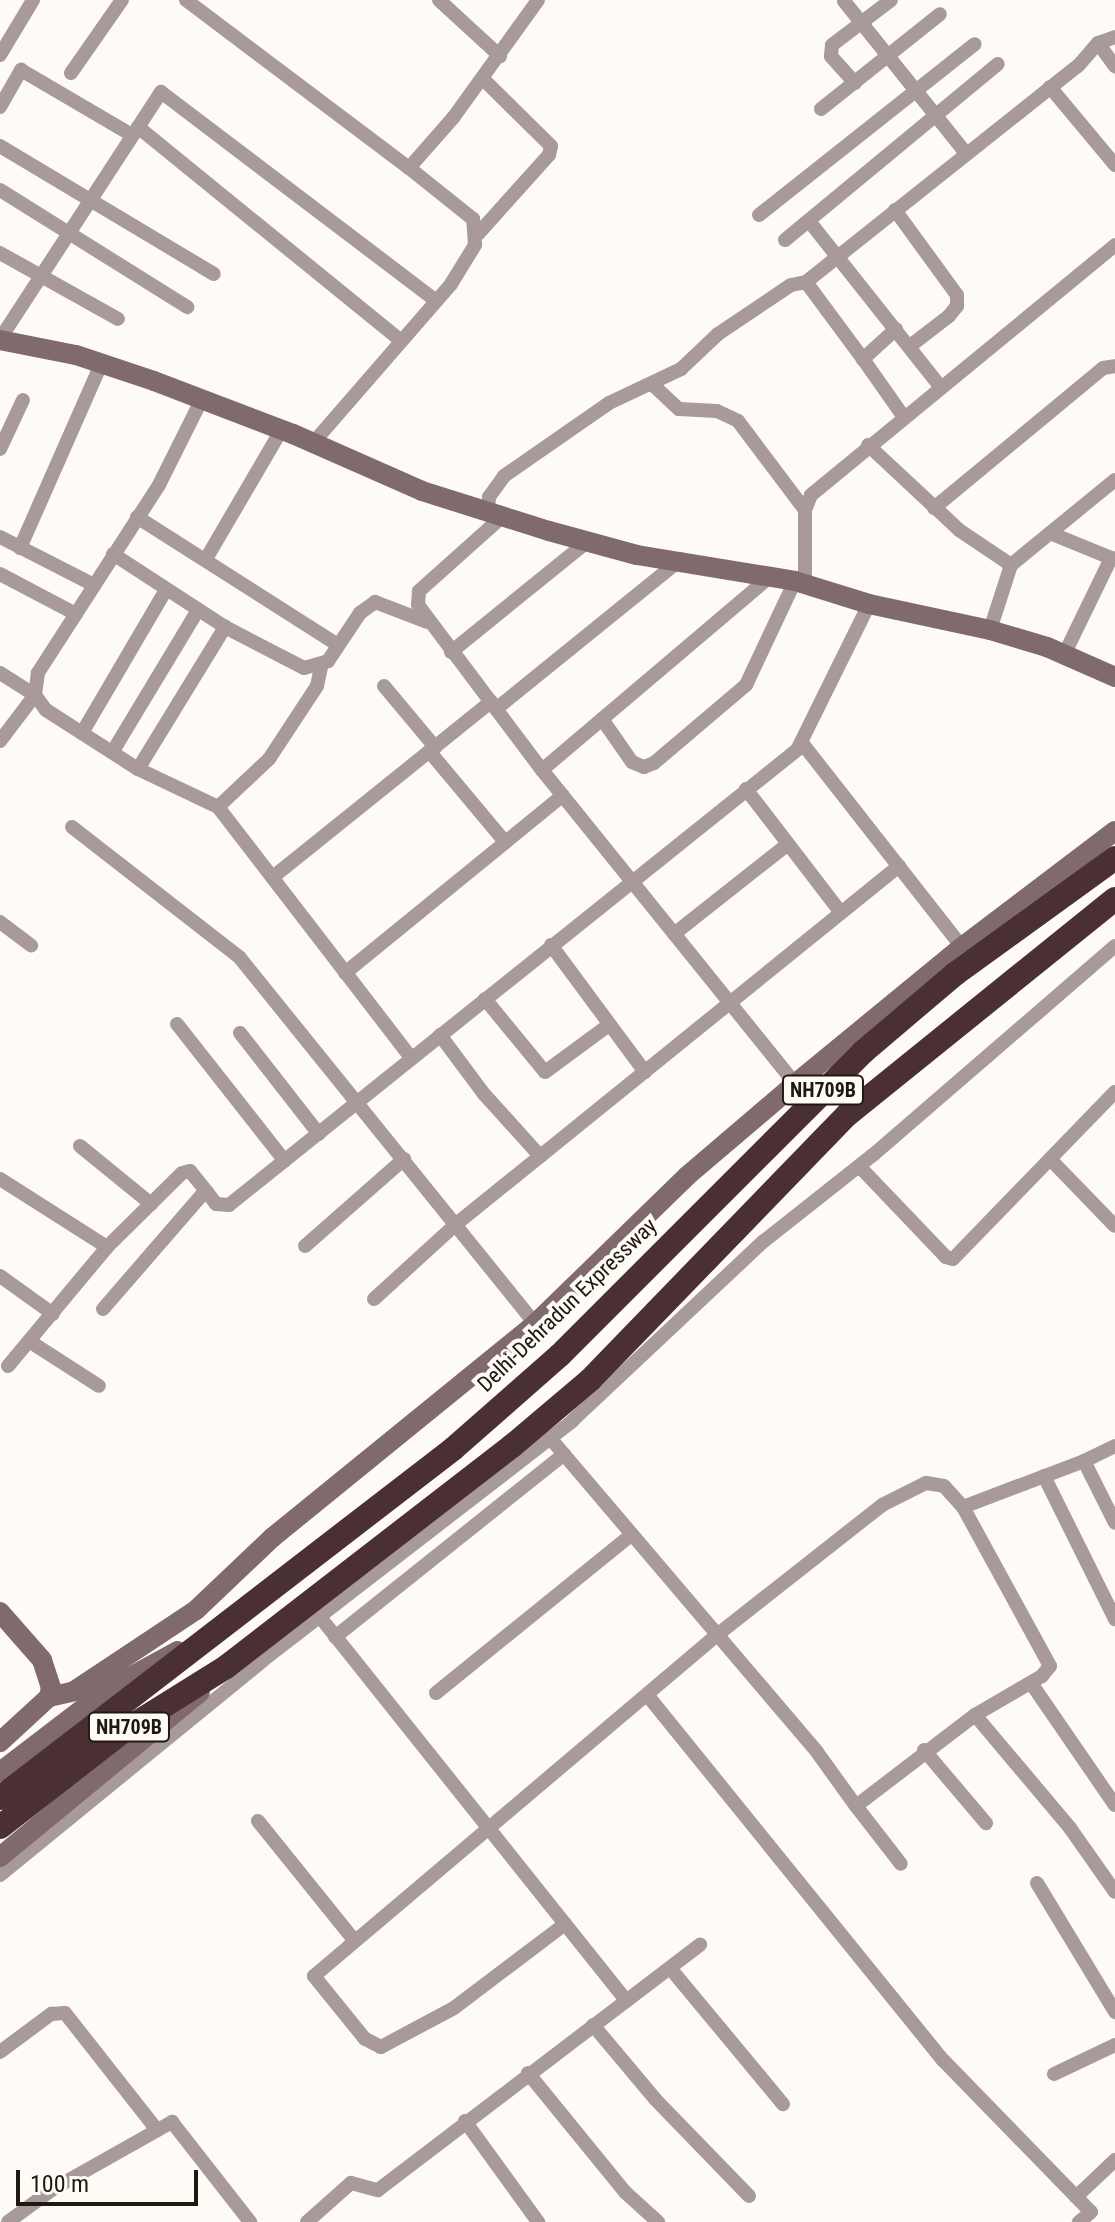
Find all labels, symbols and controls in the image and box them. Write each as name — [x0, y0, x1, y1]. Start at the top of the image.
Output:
road number: NH709B — [781, 1074, 865, 1106]
street label: Delhi-Dehradun Expressway — [472, 1213, 662, 1397]
road number: NH709B — [87, 1711, 171, 1743]
scale bar — [20, 2154, 202, 2204]
text: 100 m — [30, 2170, 89, 2198]

